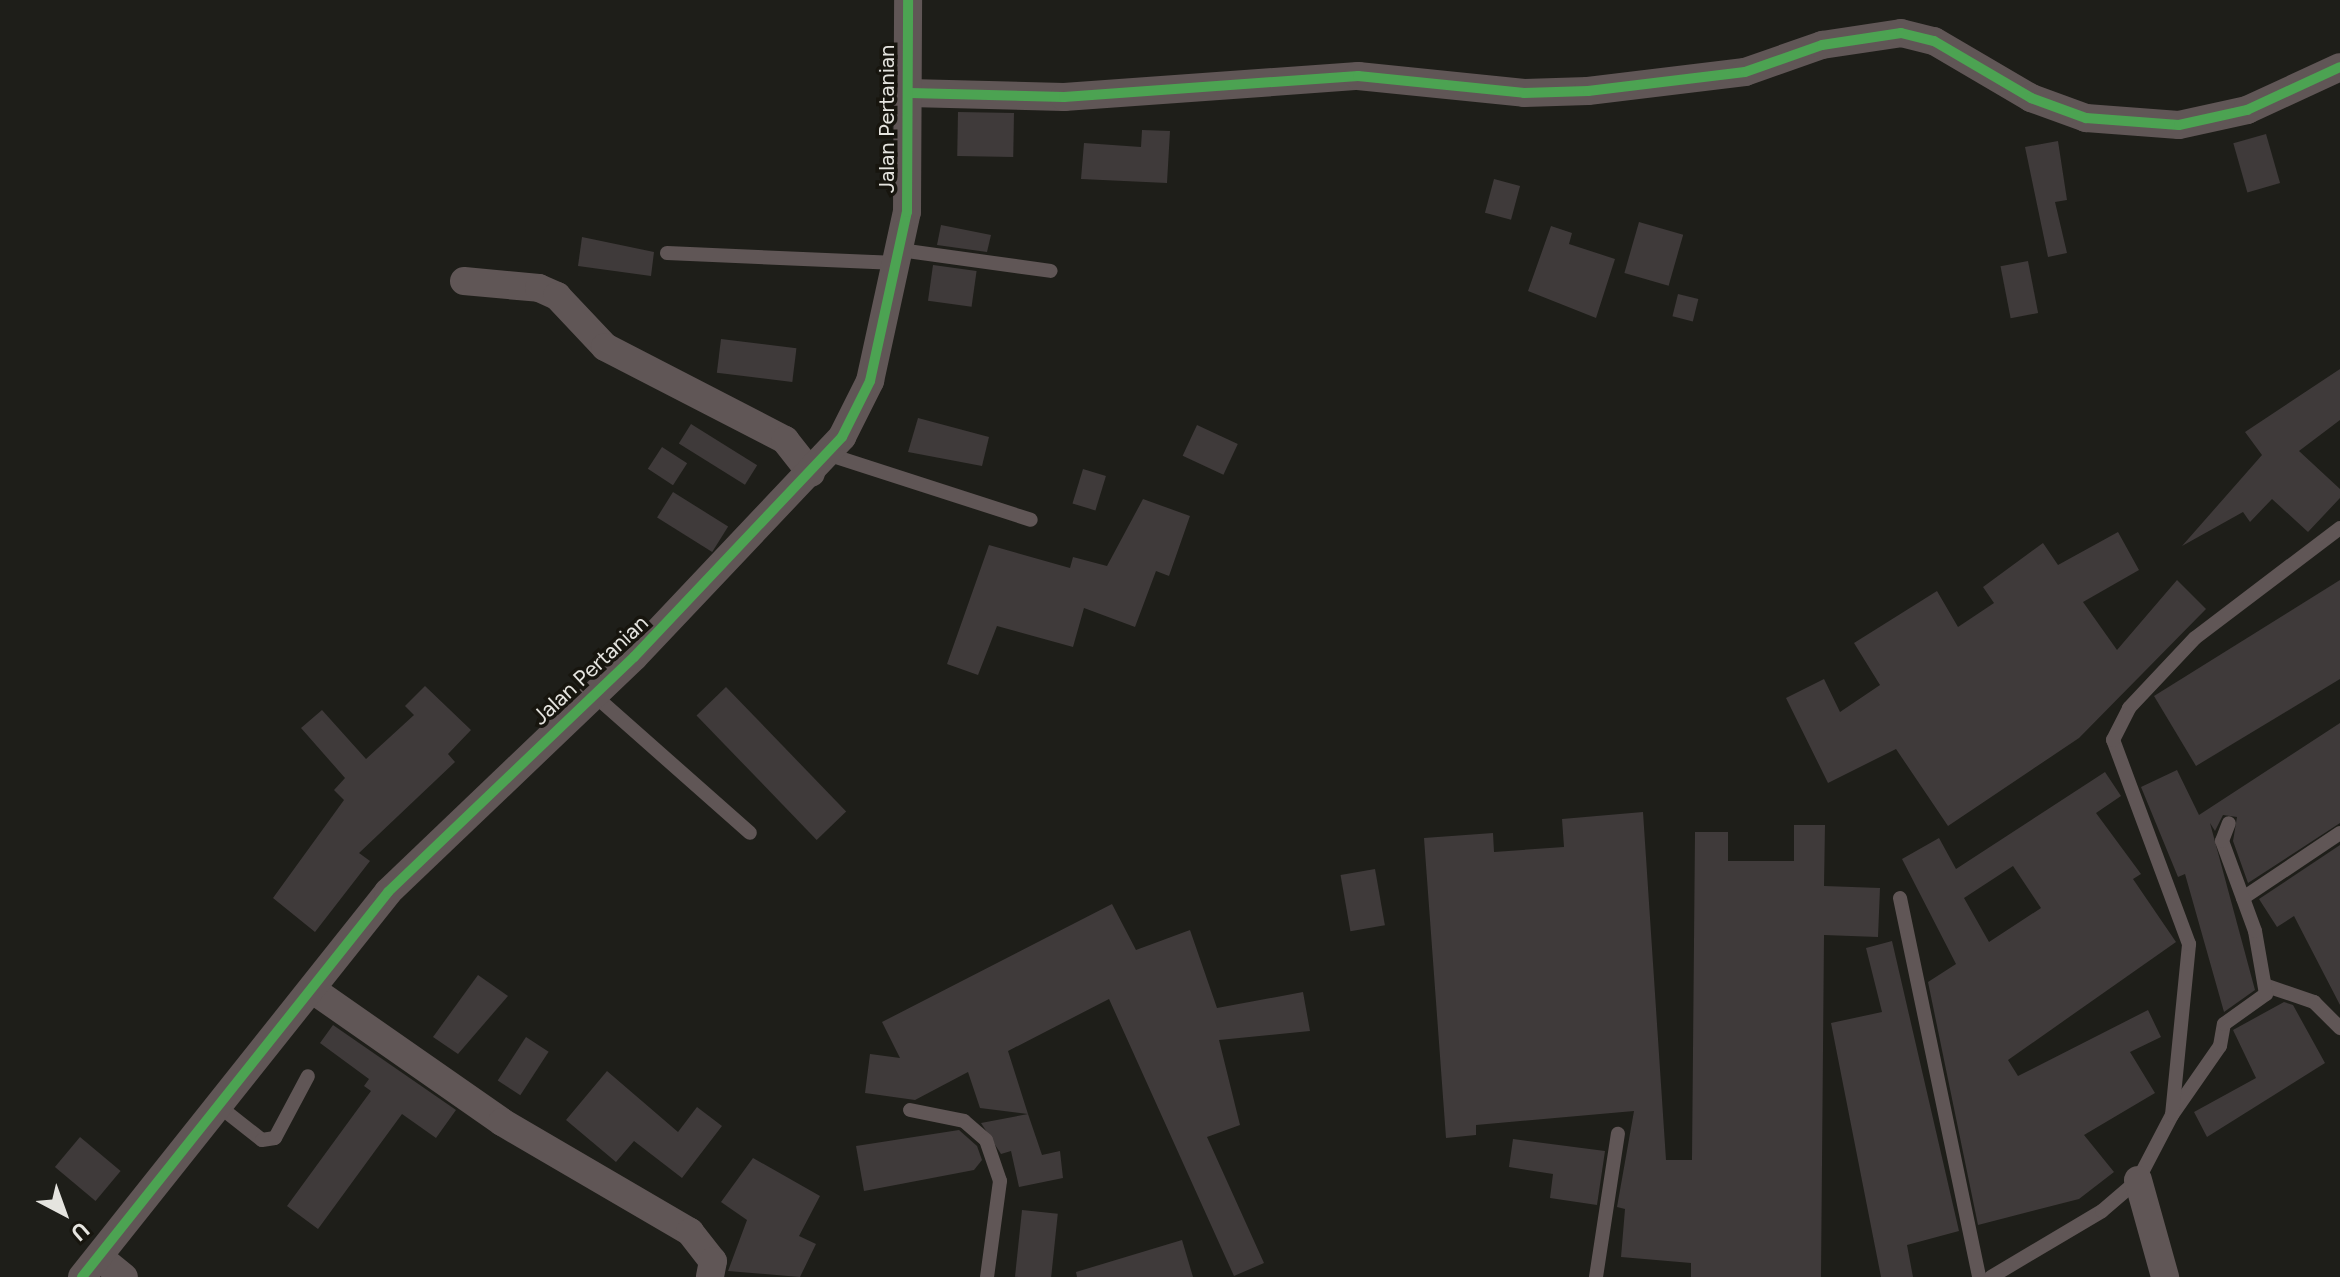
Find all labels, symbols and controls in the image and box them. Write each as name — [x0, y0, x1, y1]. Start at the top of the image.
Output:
street label: Jalan Pertanian — [874, 45, 900, 193]
street label: Jalan Pertanian — [527, 610, 653, 730]
north arrow — [24, 1173, 104, 1253]
text: U — [65, 1216, 95, 1247]

